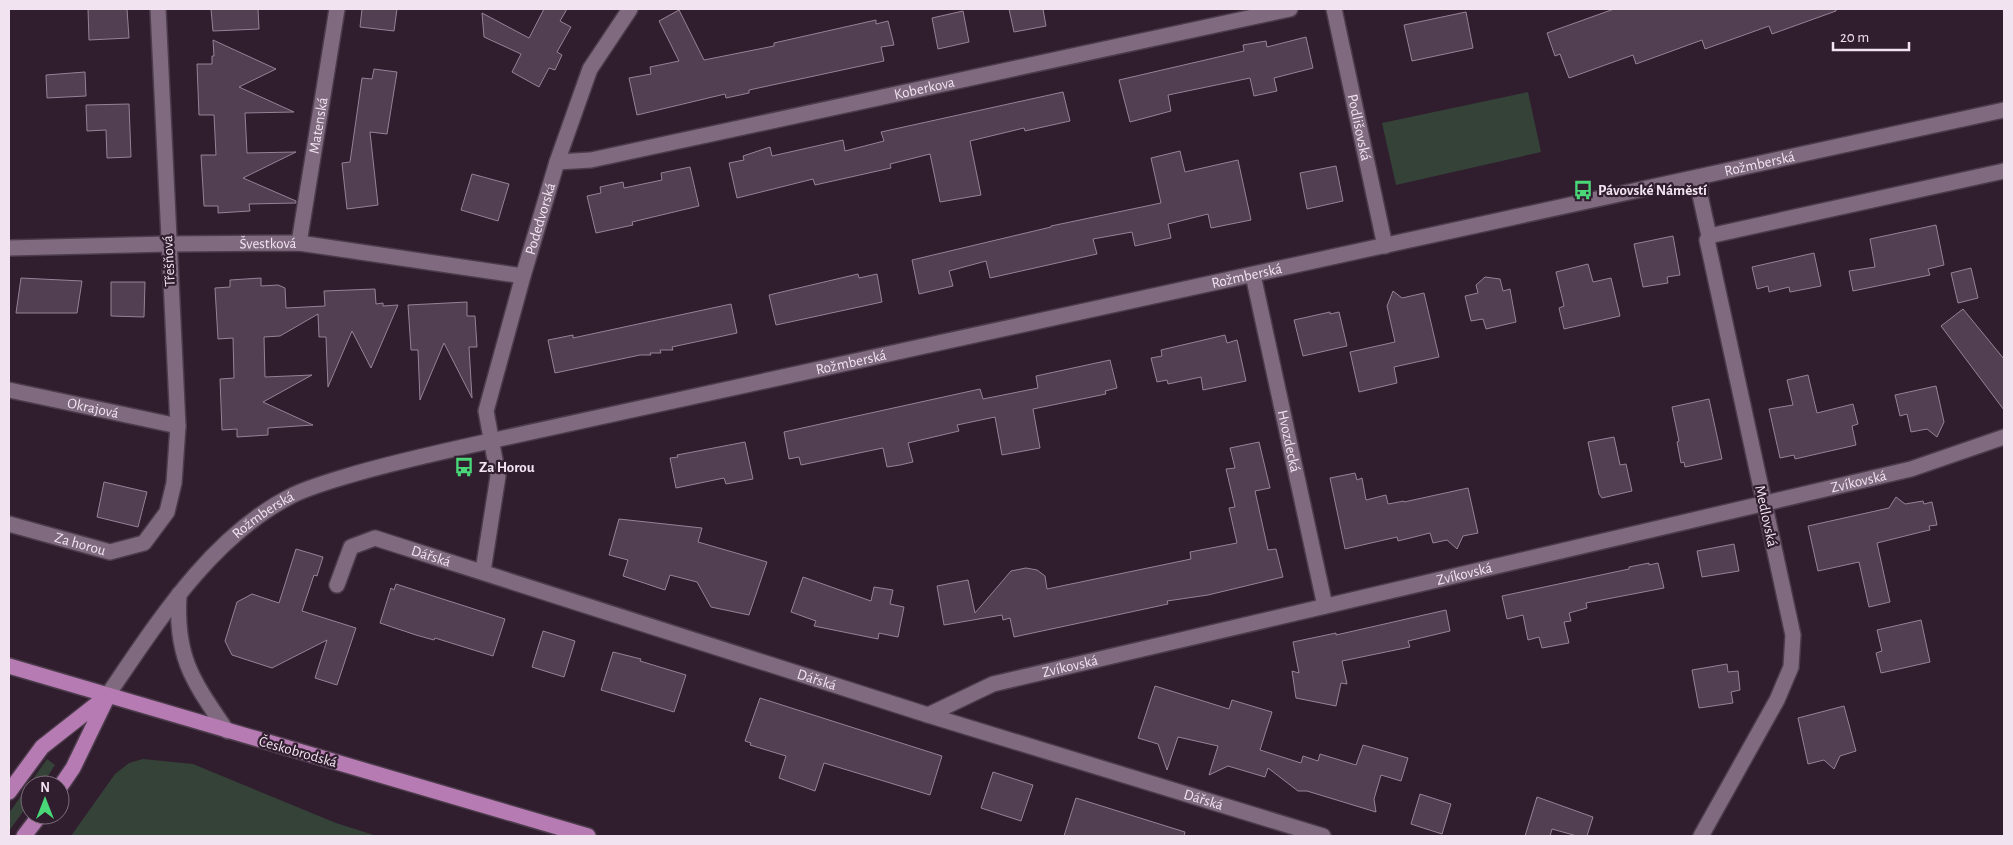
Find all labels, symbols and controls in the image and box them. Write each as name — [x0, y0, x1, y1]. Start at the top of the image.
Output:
scale bar — [1833, 20, 1909, 52]
text: 20 m — [1840, 30, 1869, 45]
street label: Koberkova — [893, 74, 956, 102]
street label: Podlišovská — [1345, 93, 1374, 162]
street label: Matenská — [306, 96, 330, 155]
street label: Rožmberská — [1723, 148, 1796, 178]
bus stop icon: Pávovské Náměstí — [1572, 179, 1594, 201]
street label: Podedvorská — [522, 181, 558, 256]
place label: Pávovské Náměstí — [1598, 183, 1708, 198]
street label: Třešňová — [160, 235, 178, 287]
street label: Švestková — [239, 235, 297, 251]
street label: Rožmberská — [1210, 261, 1283, 291]
street label: Rožmberská — [814, 347, 888, 377]
street label: Okrajová — [66, 395, 120, 421]
street label: Hvozdecká — [1275, 409, 1303, 474]
bus stop icon: Za Horou — [453, 456, 475, 478]
place label: Za Horou — [479, 460, 535, 475]
street label: Zvíkovská — [1829, 467, 1888, 495]
street label: Medlovská — [1752, 484, 1780, 548]
street label: Rožmberská — [229, 488, 296, 541]
street label: Za horou — [53, 530, 108, 558]
street label: Dářská — [410, 543, 453, 569]
street label: Zvíkovská — [1435, 560, 1494, 587]
street label: Zvíkovská — [1041, 652, 1099, 680]
street label: Dářská — [795, 666, 838, 693]
street label: Českobrodská — [257, 733, 339, 770]
north arrow — [20, 775, 70, 825]
text: N — [40, 781, 50, 795]
street label: Dářská — [1182, 786, 1225, 813]

